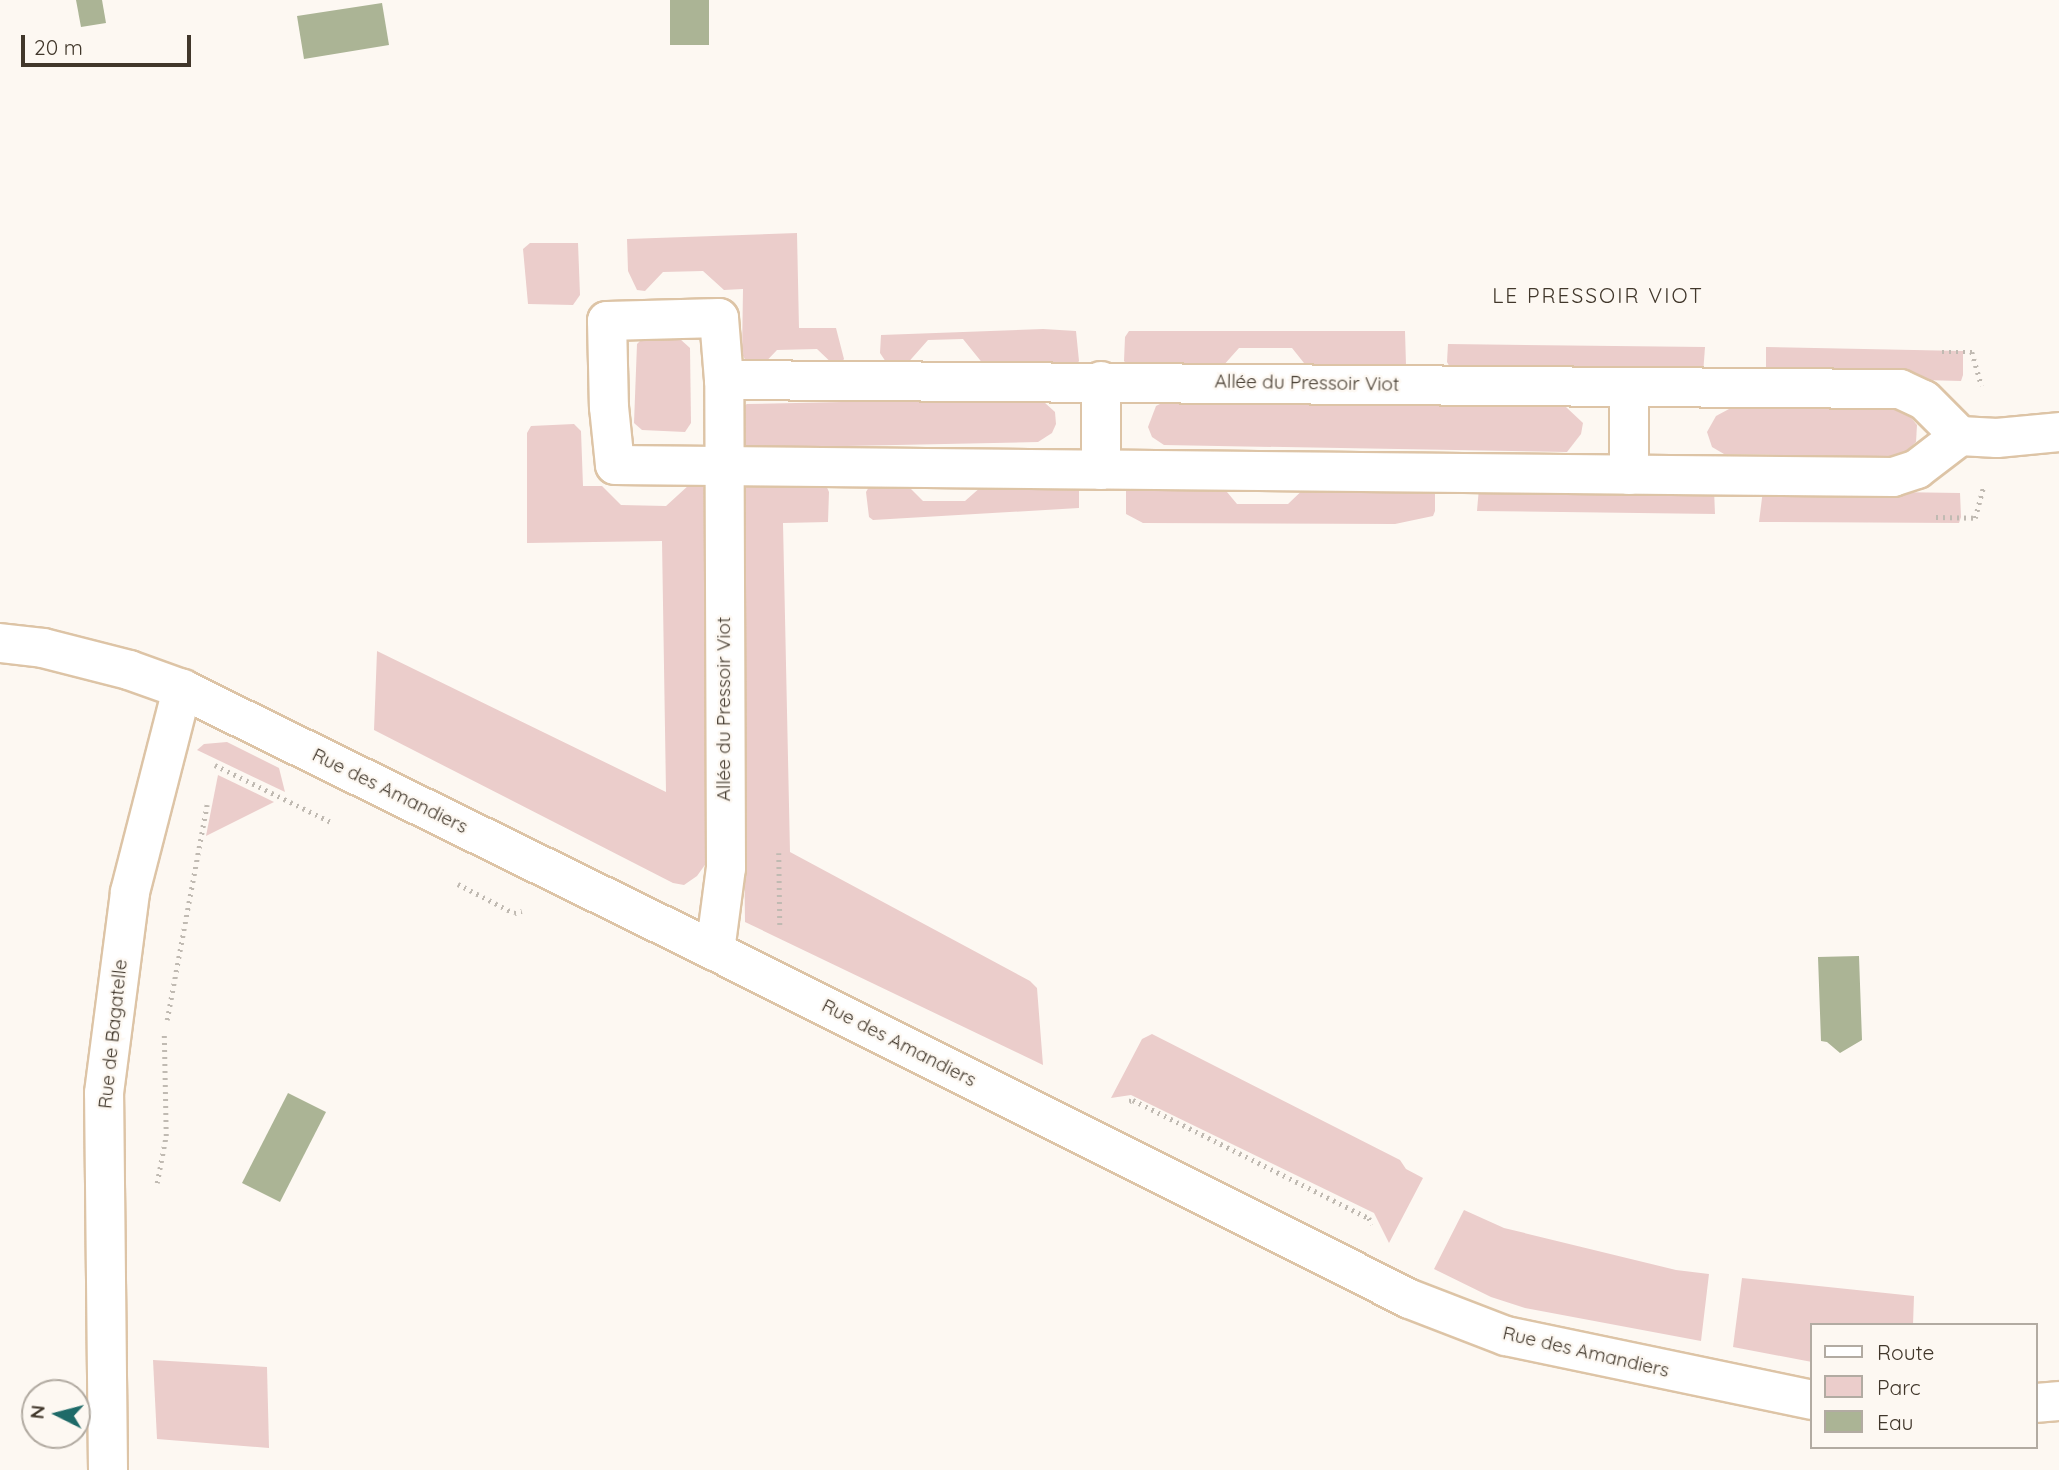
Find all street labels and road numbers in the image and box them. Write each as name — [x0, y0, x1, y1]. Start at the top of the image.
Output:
street label: Allée du Pressoir Viot — [1214, 370, 1400, 396]
street label: Allée du Pressoir Viot — [713, 617, 735, 801]
street label: Rue des Amandiers — [308, 743, 472, 839]
street label: Rue de Bagatelle — [94, 958, 132, 1110]
street label: Rue des Amandiers — [818, 994, 980, 1092]
street label: Rue des Amandiers — [1500, 1322, 1672, 1382]

